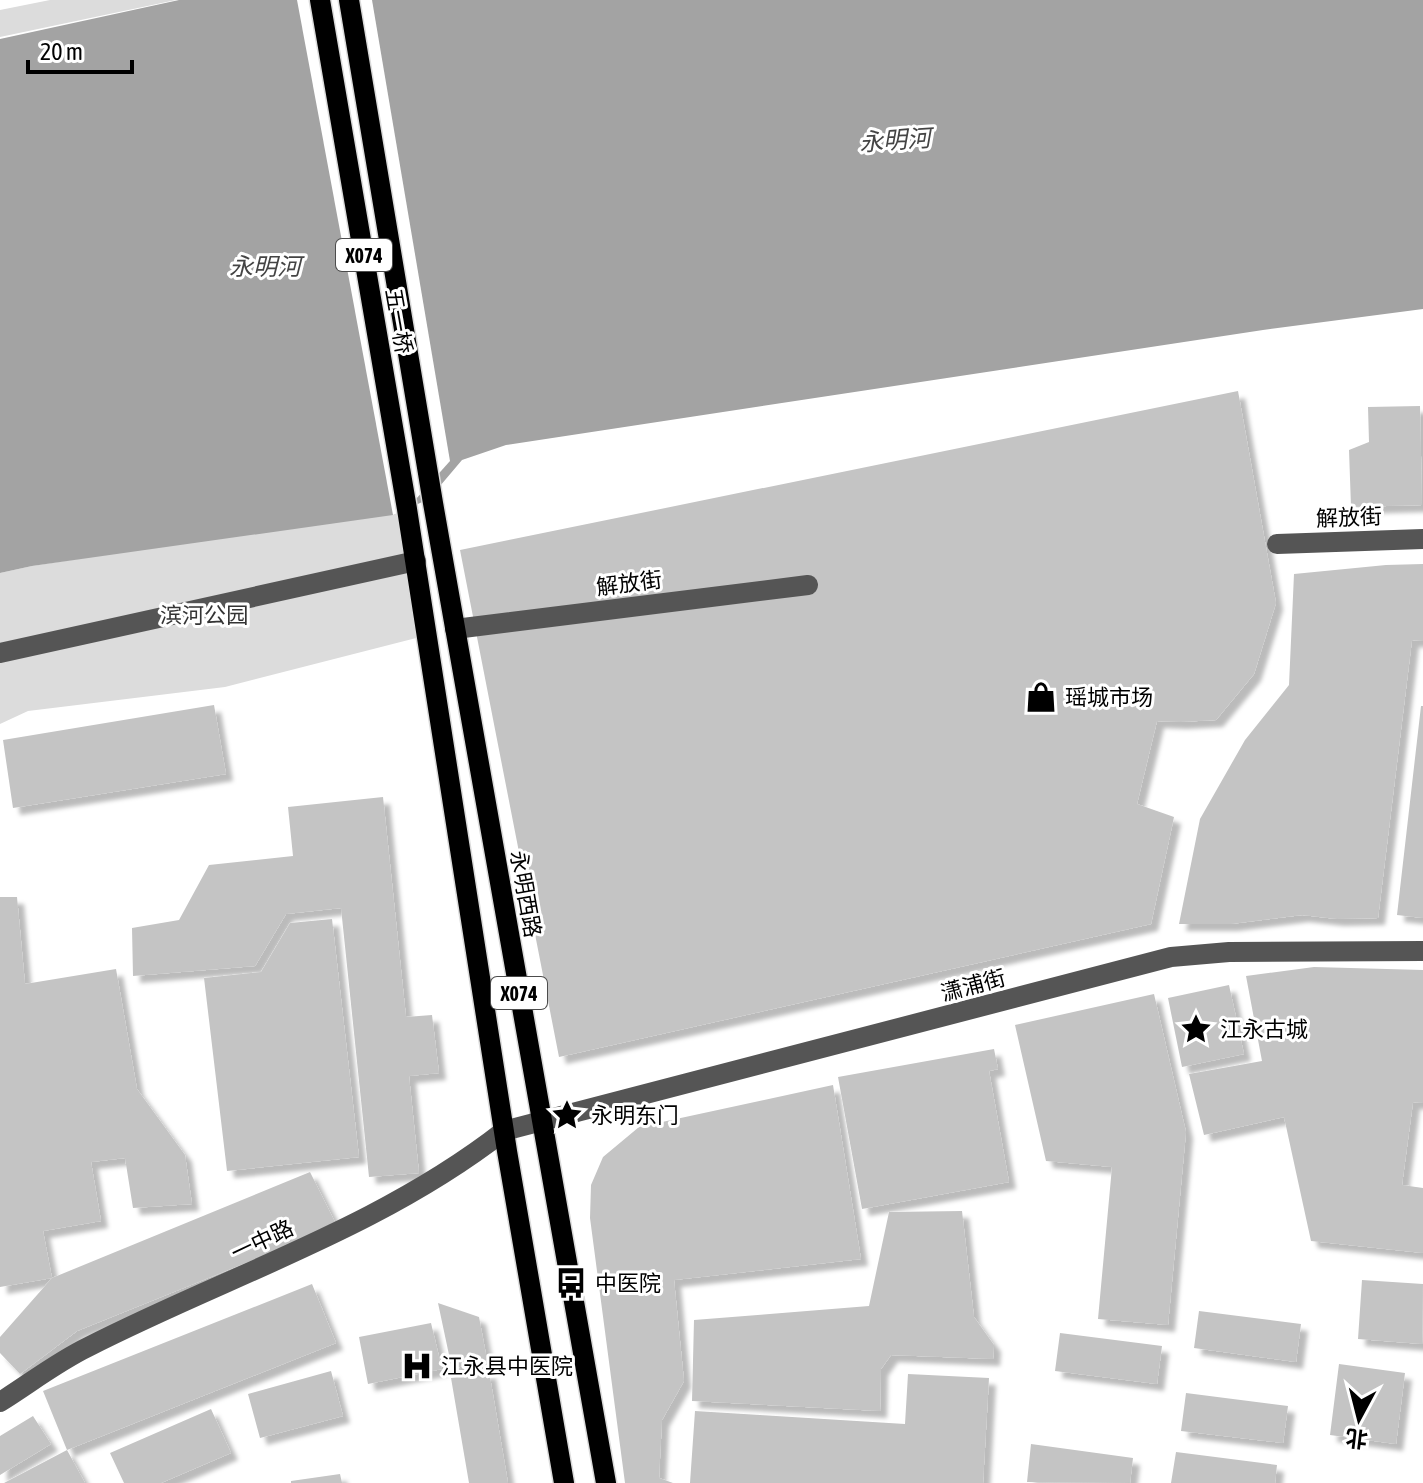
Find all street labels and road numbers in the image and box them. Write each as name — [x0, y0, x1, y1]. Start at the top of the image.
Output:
road number: X074 — [336, 239, 392, 271]
street label: 五一桥 — [380, 286, 418, 356]
street label: 解放街 — [1316, 503, 1382, 531]
street label: 解放街 — [595, 566, 663, 600]
street label: 永明西路 — [506, 848, 546, 940]
street label: 潇浦街 — [938, 964, 1008, 1006]
road number: X074 — [491, 977, 547, 1009]
street label: 一中路 — [227, 1214, 297, 1266]

